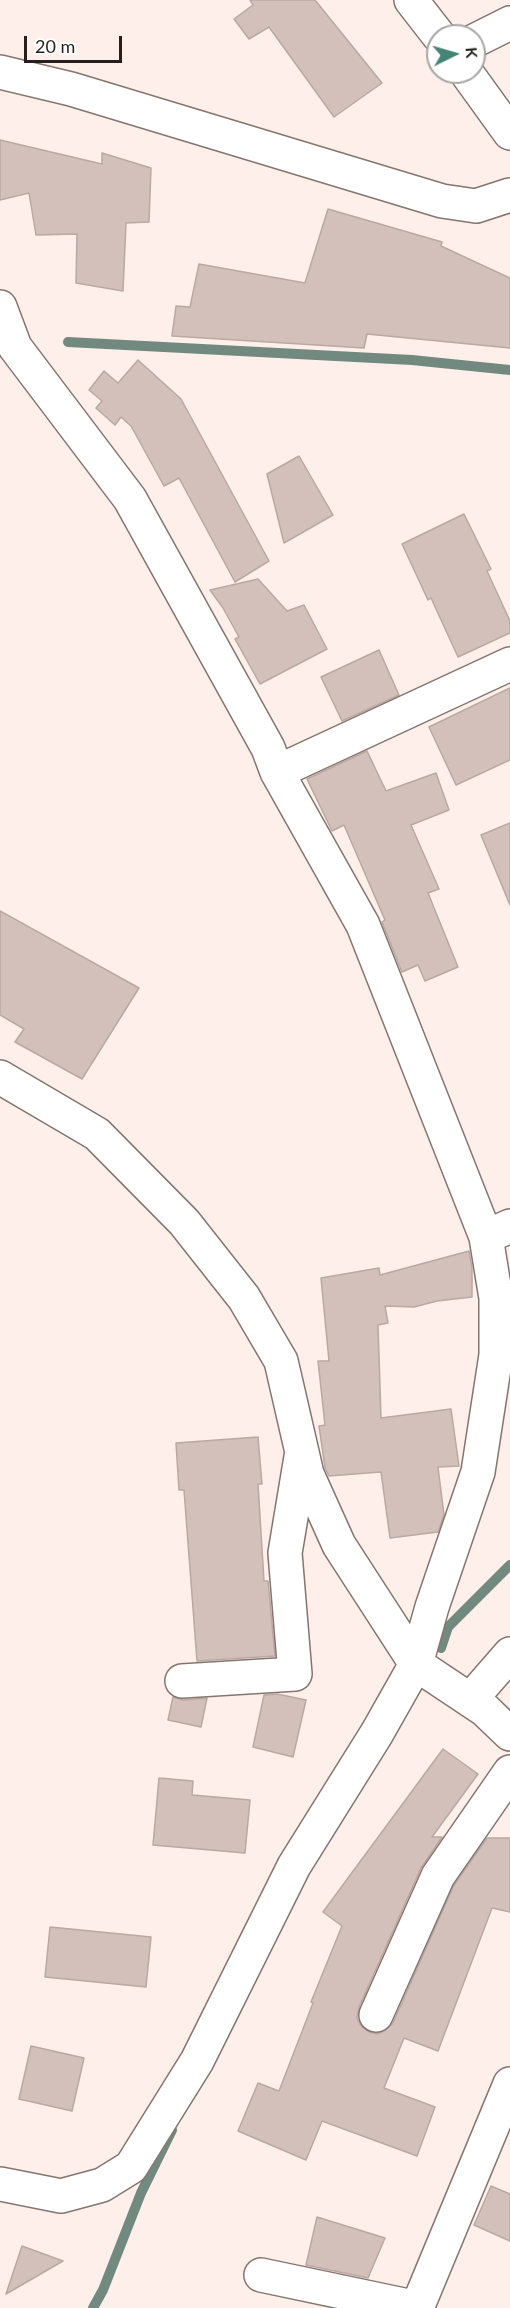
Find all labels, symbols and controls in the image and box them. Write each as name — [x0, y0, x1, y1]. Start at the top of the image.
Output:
scale bar — [27, 24, 124, 62]
north arrow — [426, 24, 486, 84]
text: 20 m — [35, 35, 75, 57]
text: K — [462, 46, 482, 59]

